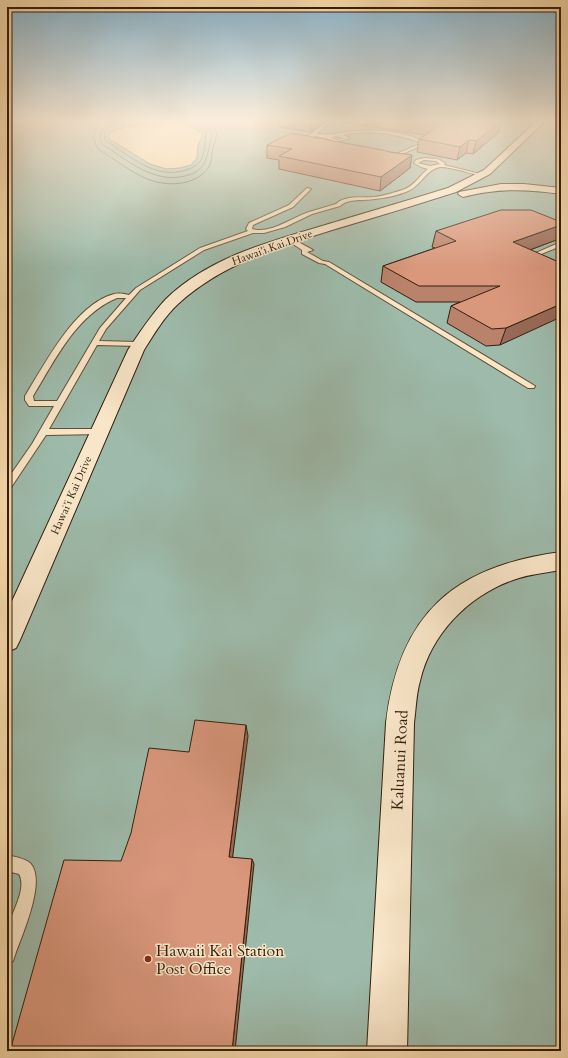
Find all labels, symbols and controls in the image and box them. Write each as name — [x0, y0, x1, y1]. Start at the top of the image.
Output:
street label: Hawai’i Kai Drive — [230, 226, 315, 269]
street label: Hawai’i Kai Drive — [47, 453, 96, 537]
street label: Kaluanui Road — [386, 709, 414, 811]
place label: Hawaii Kai Station Post Office — [156, 940, 284, 980]
marker: Hawaii Kai Station Post Office — [143, 954, 153, 964]

